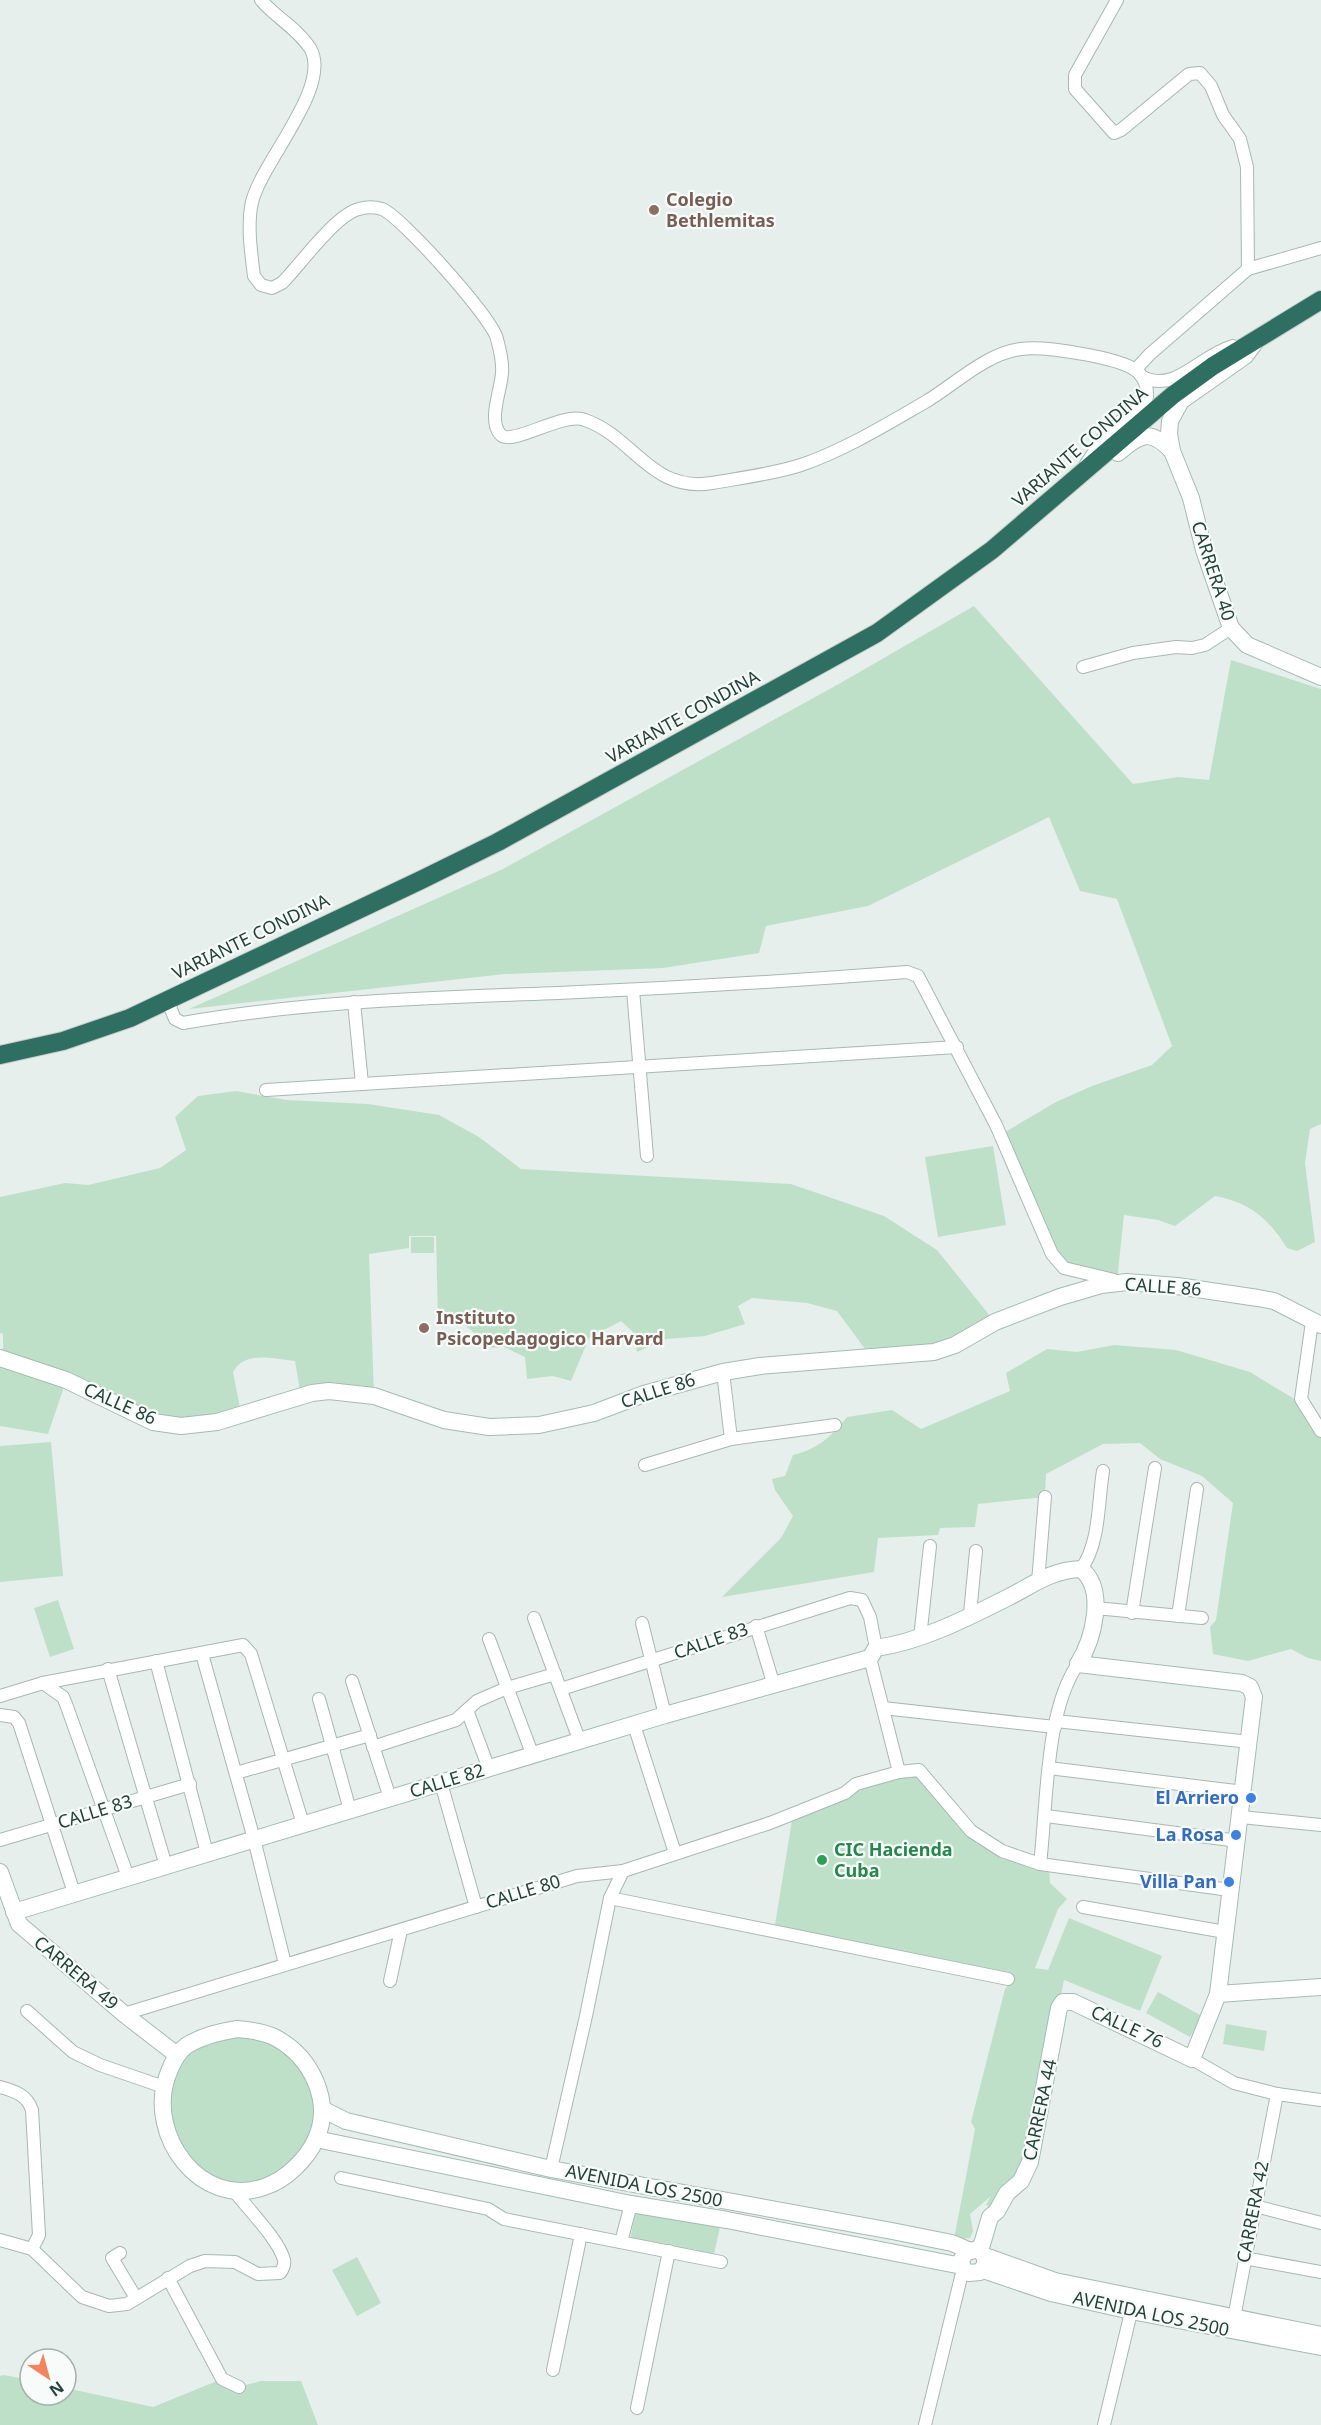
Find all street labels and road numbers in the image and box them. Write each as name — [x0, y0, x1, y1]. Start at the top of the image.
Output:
street label: VARIANTE CONDINA — [1007, 380, 1152, 512]
street label: CARRERA 40 — [1187, 518, 1241, 623]
street label: VARIANTE CONDINA — [602, 664, 764, 768]
street label: VARIANTE CONDINA — [168, 887, 334, 985]
street label: CALLE 86 — [1124, 1271, 1202, 1301]
street label: CALLE 86 — [617, 1367, 698, 1413]
street label: CALLE 86 — [80, 1376, 160, 1430]
street label: CALLE 83 — [670, 1616, 751, 1664]
street label: CALLE 82 — [406, 1757, 487, 1803]
street label: CALLE 83 — [54, 1788, 135, 1834]
street label: CALLE 80 — [482, 1868, 563, 1914]
street label: CARRERA 49 — [29, 1930, 124, 2015]
street label: CALLE 76 — [1087, 1999, 1167, 2053]
street label: CARRERA 44 — [1017, 2057, 1061, 2163]
street label: AVENIDA LOS 2500 — [564, 2158, 725, 2212]
street label: CARRERA 42 — [1230, 2159, 1274, 2265]
street label: AVENIDA LOS 2500 — [1071, 2285, 1232, 2341]

